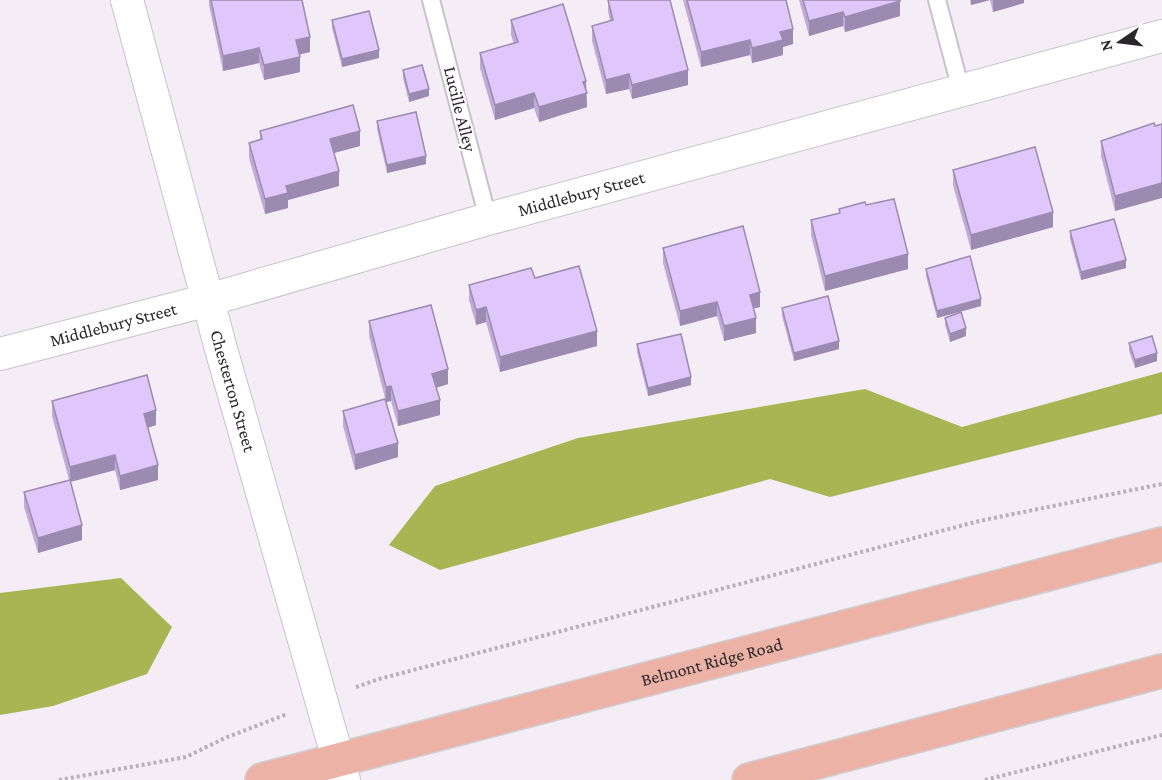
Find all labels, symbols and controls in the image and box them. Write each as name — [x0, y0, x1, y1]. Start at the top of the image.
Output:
north arrow — [1090, 12, 1150, 72]
text: N — [1096, 38, 1115, 53]
street label: Lucille Alley — [440, 64, 480, 154]
street label: Middlebury Street — [516, 167, 648, 220]
street label: Middlebury Street — [48, 298, 180, 351]
street label: Chesterton Street — [206, 328, 260, 455]
street label: Belmont Ridge Road — [639, 634, 785, 690]

